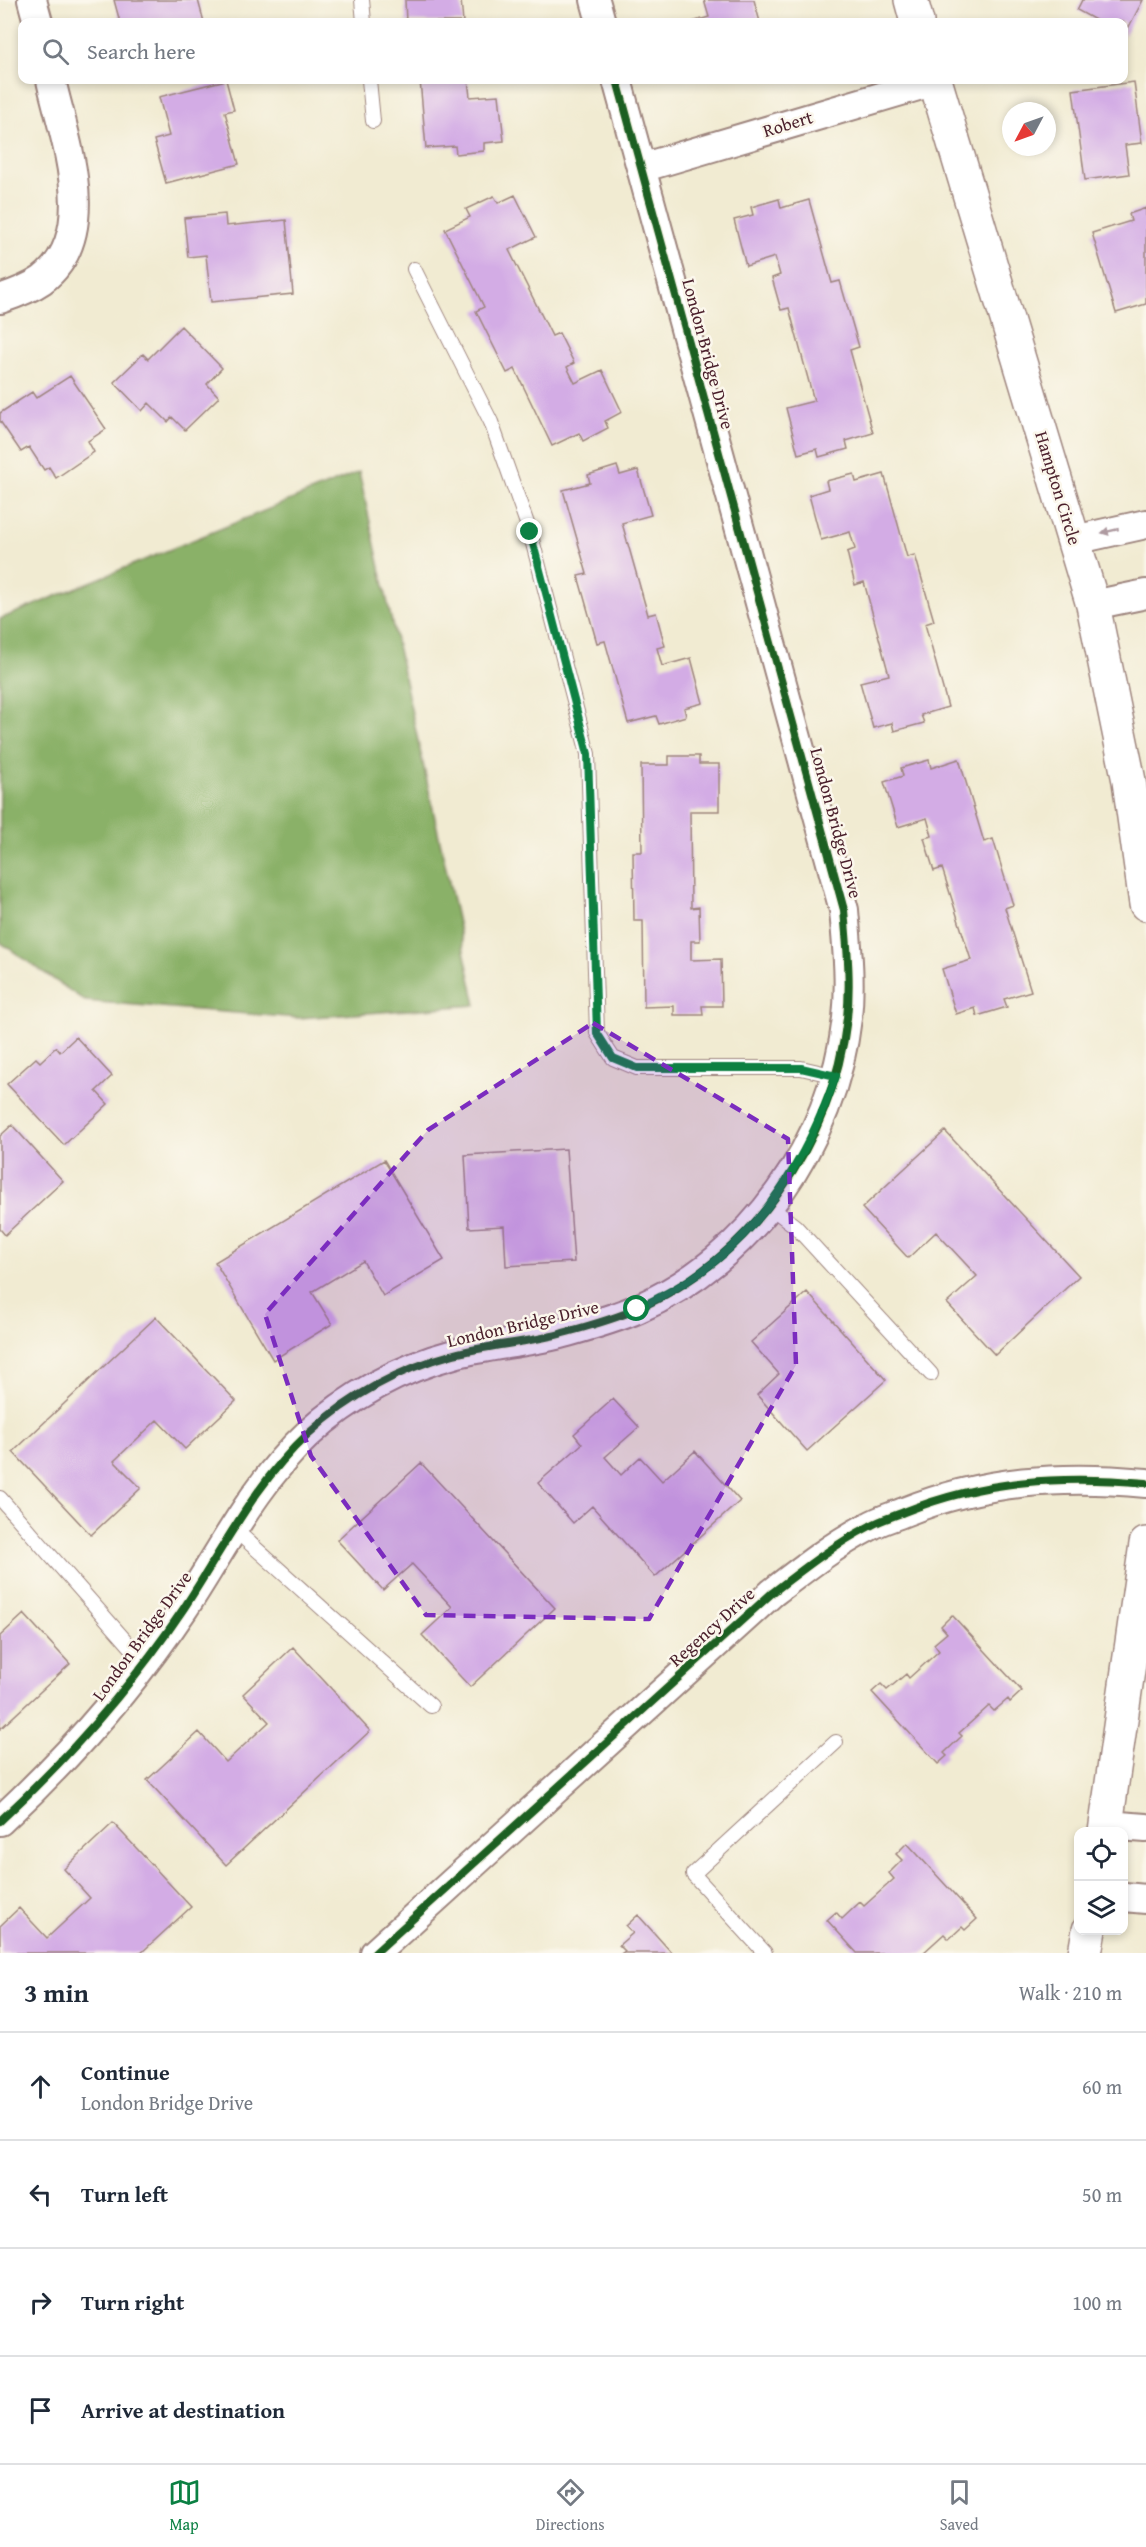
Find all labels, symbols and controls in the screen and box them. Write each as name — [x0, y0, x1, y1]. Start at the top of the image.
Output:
search box — [18, 18, 1128, 84]
icon: search — [39, 35, 72, 68]
text: Search here — [87, 35, 196, 67]
north arrow — [1002, 102, 1056, 156]
street label: Robert — [759, 103, 817, 144]
street label: London Bridge Drive — [675, 276, 742, 432]
street label: Hampton Circle — [1028, 428, 1089, 548]
route end — [516, 518, 542, 544]
one-way arrow — [1101, 526, 1119, 536]
street label: London Bridge Drive — [803, 745, 870, 901]
street label: London Bridge Drive — [444, 1293, 601, 1354]
route start — [623, 1295, 649, 1321]
street label: London Bridge Drive — [85, 1565, 198, 1706]
street label: Regency Drive — [663, 1581, 761, 1673]
map controls — [1074, 1827, 1128, 1935]
button: locate — [1074, 1827, 1128, 1881]
button: layers — [1074, 1881, 1128, 1935]
text: 3 min — [24, 1973, 89, 2012]
text: Walk · 210 m — [1019, 1978, 1122, 2007]
text: Continue — [81, 2056, 170, 2088]
icon: ahead — [24, 2070, 57, 2103]
text: 60 m — [1082, 2072, 1122, 2101]
text: London Bridge Drive — [81, 2088, 253, 2117]
icon: left — [24, 2178, 57, 2211]
text: Turn left — [81, 2178, 168, 2210]
text: 50 m — [1082, 2180, 1122, 2209]
icon: right — [24, 2286, 57, 2319]
text: Turn right — [81, 2286, 184, 2318]
text: 100 m — [1072, 2288, 1122, 2317]
icon: arrive — [24, 2394, 57, 2427]
text: Arrive at destination — [81, 2394, 285, 2426]
tab: Map — [168, 2476, 201, 2536]
tab: Directions — [536, 2476, 605, 2536]
tab: Saved — [940, 2476, 978, 2536]

